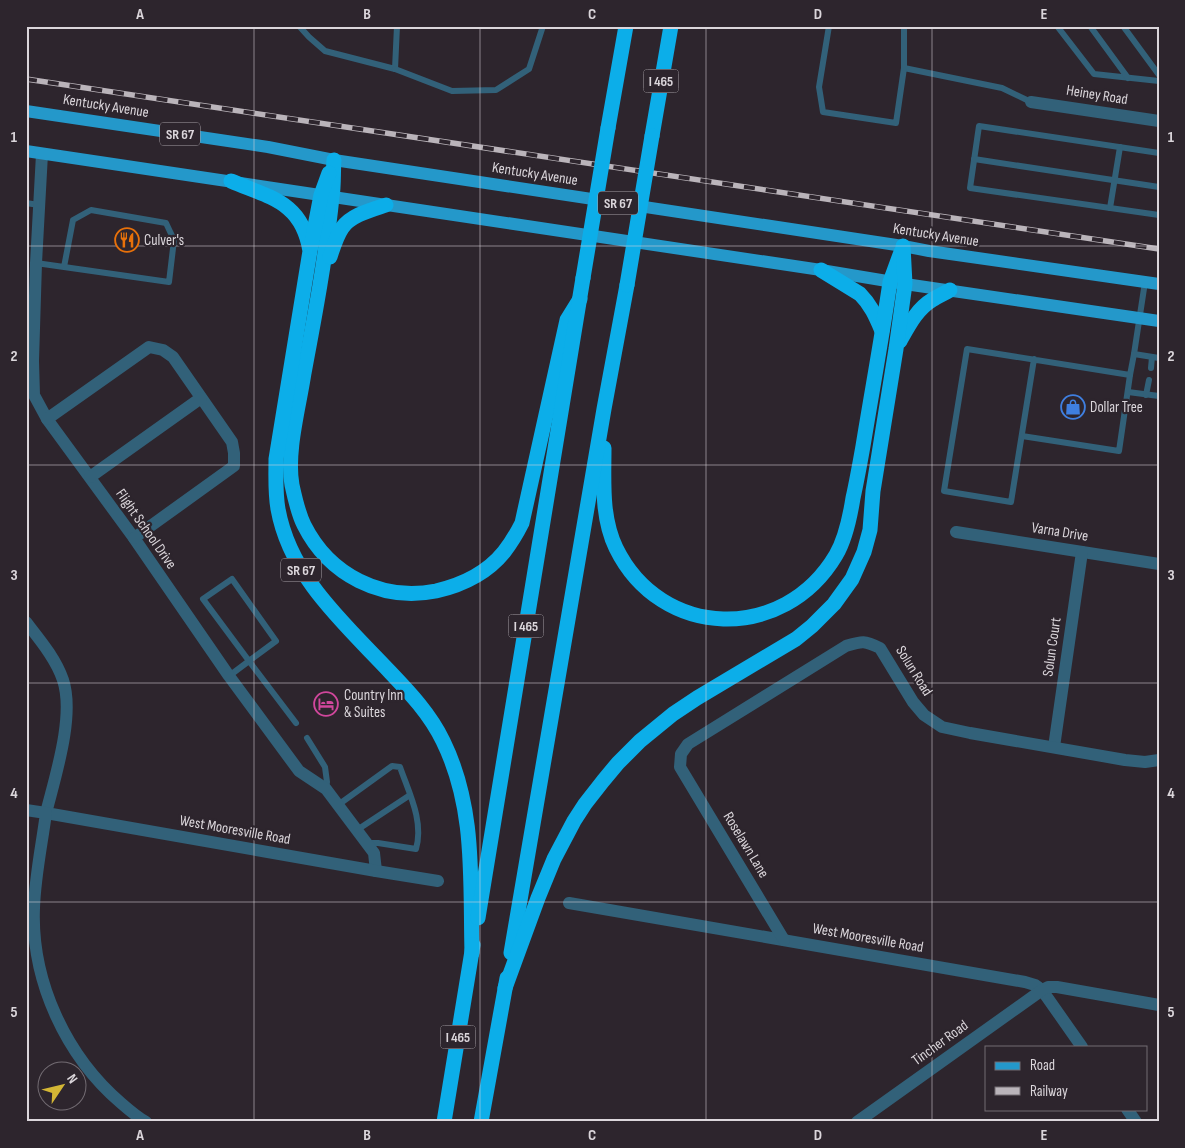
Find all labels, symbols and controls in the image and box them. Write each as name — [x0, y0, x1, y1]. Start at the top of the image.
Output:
text: A — [135, 5, 144, 24]
text: B — [363, 5, 371, 24]
text: C — [588, 5, 596, 24]
text: D — [814, 5, 822, 24]
text: E — [1041, 5, 1048, 24]
road number: I 465 — [644, 70, 678, 92]
street label: Heiney Road — [1065, 81, 1129, 109]
street label: Kentucky Avenue — [62, 90, 150, 122]
road number: SR 67 — [160, 122, 200, 146]
text: 1 — [11, 128, 18, 147]
text: 1 — [1168, 128, 1175, 147]
street label: Kentucky Avenue — [491, 158, 579, 190]
road number: SR 67 — [598, 192, 638, 214]
street label: Kentucky Avenue — [892, 219, 980, 251]
restaurant icon: Culver's — [114, 227, 140, 253]
place label: Culver's — [144, 231, 184, 250]
text: 2 — [10, 347, 18, 366]
text: 2 — [1167, 347, 1175, 366]
shop icon: Dollar Tree — [1060, 394, 1086, 420]
place label: Dollar Tree — [1090, 398, 1143, 417]
street label: Flight School Drive — [111, 485, 181, 573]
street label: Varna Drive — [1030, 518, 1090, 546]
road number: SR 67 — [281, 558, 321, 582]
text: 3 — [10, 566, 18, 585]
text: 3 — [1167, 566, 1175, 585]
road number: I 465 — [508, 614, 544, 638]
street label: Solun Court — [1038, 616, 1066, 678]
street label: Solun Road — [891, 642, 937, 700]
place label: Country Inn & Suites — [344, 686, 403, 722]
hotel icon: Country Inn & Suites — [313, 691, 339, 717]
text: 4 — [10, 784, 18, 803]
text: 4 — [1167, 784, 1175, 803]
street label: Roselawn Lane — [719, 808, 773, 882]
street label: West Mooresville Road — [178, 811, 292, 849]
street label: West Mooresville Road — [811, 919, 925, 957]
text: 5 — [10, 1003, 18, 1022]
text: 5 — [1167, 1003, 1175, 1022]
street label: Tincher Road — [908, 1016, 972, 1070]
road number: I 465 — [440, 1026, 476, 1048]
legend — [985, 1046, 1148, 1110]
text: Road — [1030, 1056, 1055, 1075]
north arrow — [38, 1060, 88, 1110]
text: N — [63, 1071, 81, 1087]
text: Railway — [1030, 1082, 1068, 1101]
text: A — [135, 1126, 144, 1145]
text: B — [363, 1126, 371, 1145]
text: C — [588, 1126, 596, 1145]
text: D — [814, 1126, 822, 1145]
text: E — [1041, 1126, 1048, 1145]

